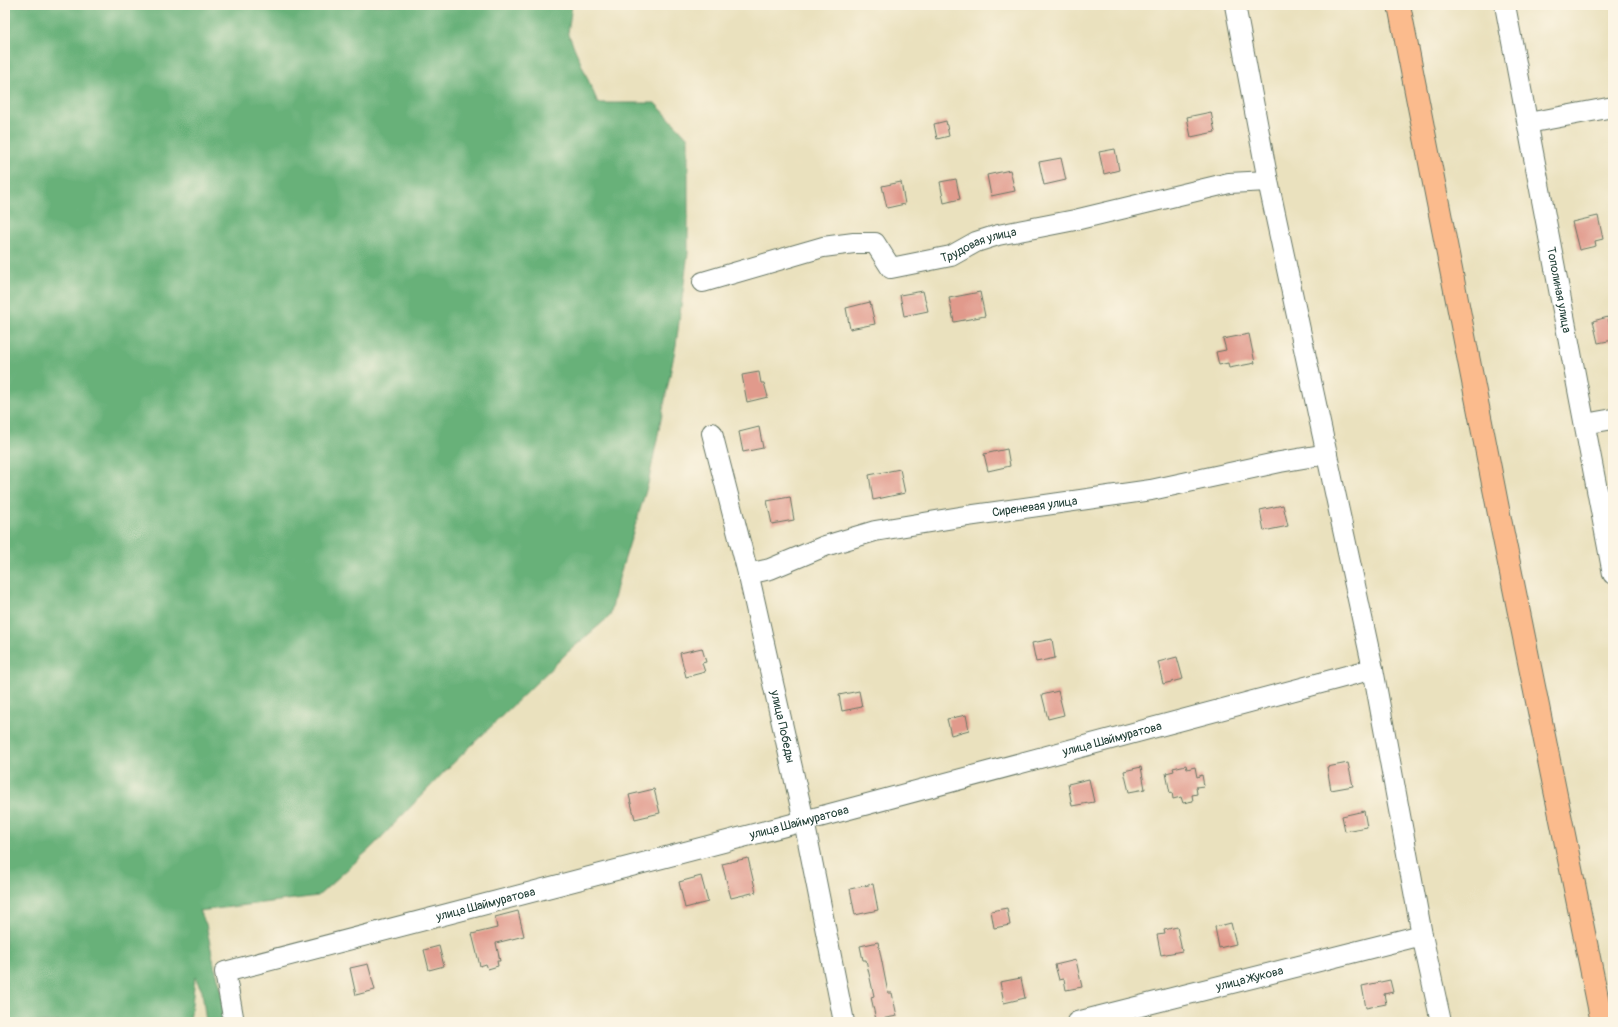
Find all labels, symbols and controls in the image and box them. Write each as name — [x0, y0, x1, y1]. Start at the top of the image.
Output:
street label: Трудовая улица — [939, 225, 1018, 266]
street label: Тополиная улица — [1543, 246, 1574, 335]
street label: Сиреневая улица — [991, 493, 1079, 520]
street label: улица Победы — [767, 688, 798, 765]
street label: улица Шаймуратова — [1060, 719, 1164, 760]
street label: улица Шаймуратова — [747, 802, 851, 843]
street label: улица Шаймуратова — [433, 884, 537, 925]
street label: улица Жукова — [1213, 963, 1285, 995]

